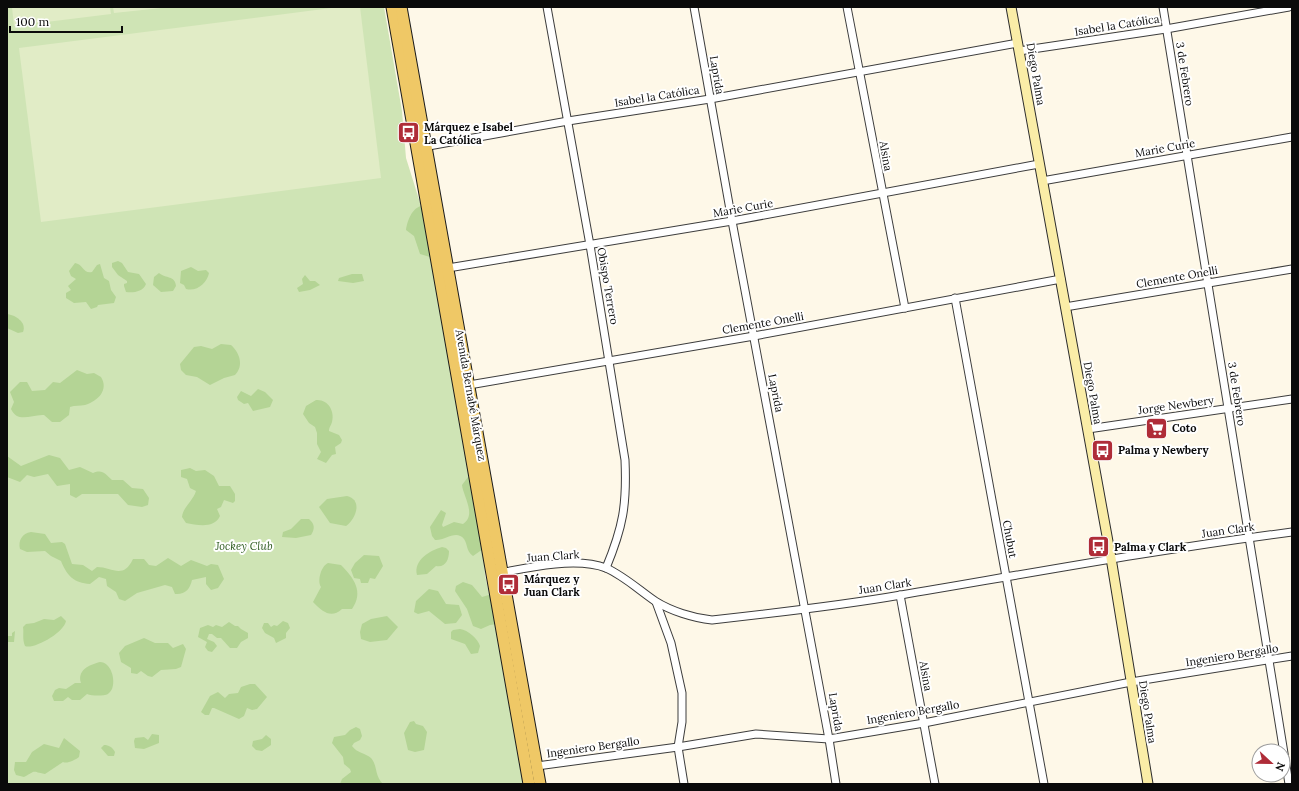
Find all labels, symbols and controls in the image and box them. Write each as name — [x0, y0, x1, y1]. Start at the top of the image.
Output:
scale bar — [10, 8, 122, 34]
street label: Isabel la Católica — [1074, 11, 1161, 39]
text: 100 m — [16, 14, 49, 29]
street label: 3 de Febrero — [1173, 41, 1197, 107]
street label: Diego Palma — [1024, 42, 1048, 107]
street label: Laprida — [707, 55, 727, 96]
street label: Isabel la Católica — [614, 82, 701, 110]
bus stop icon: Márquez e Isabel La Católica — [395, 120, 421, 146]
place label: Márquez e Isabel La Católica — [424, 120, 513, 147]
street label: Marie Curie — [1134, 136, 1196, 160]
street label: Alsina — [876, 139, 896, 173]
street label: Marie Curie — [712, 196, 774, 220]
street label: Obispo Terrero — [594, 246, 622, 326]
street label: Clemente Onelli — [1135, 263, 1219, 291]
street label: Clemente Onelli — [721, 309, 805, 337]
street label: Avenida Bernabé Márquez — [452, 327, 490, 462]
street label: Diego Palma — [1081, 361, 1105, 426]
street label: 3 de Febrero — [1225, 361, 1249, 427]
street label: Laprida — [765, 373, 787, 414]
street label: Jorge Newbery — [1136, 393, 1215, 417]
supermarket icon: Coto — [1144, 415, 1170, 441]
place label: Coto — [1172, 421, 1197, 435]
bus stop icon: Palma y Newbery — [1089, 437, 1115, 463]
place label: Palma y Newbery — [1118, 443, 1209, 457]
street label: Chubut — [1000, 519, 1020, 560]
street label: Juan Clark — [1200, 519, 1255, 541]
bus stop icon: Palma y Clark — [1085, 534, 1111, 560]
park label: Jockey Club — [214, 539, 273, 553]
place label: Palma y Clark — [1114, 540, 1187, 554]
street label: Juan Clark — [525, 547, 580, 565]
bus stop icon: Márquez y Juan Clark — [495, 572, 521, 598]
place label: Márquez y Juan Clark — [524, 572, 580, 599]
street label: Juan Clark — [857, 575, 912, 597]
street label: Ingeniero Bergallo — [1185, 641, 1279, 669]
street label: Alsina — [916, 659, 936, 693]
street label: Diego Palma — [1136, 680, 1160, 745]
street label: Laprida — [826, 692, 846, 733]
street label: Ingeniero Bergallo — [866, 697, 960, 727]
street label: Ingeniero Bergallo — [546, 734, 640, 760]
north arrow — [1251, 743, 1291, 783]
text: N — [1272, 760, 1288, 774]

